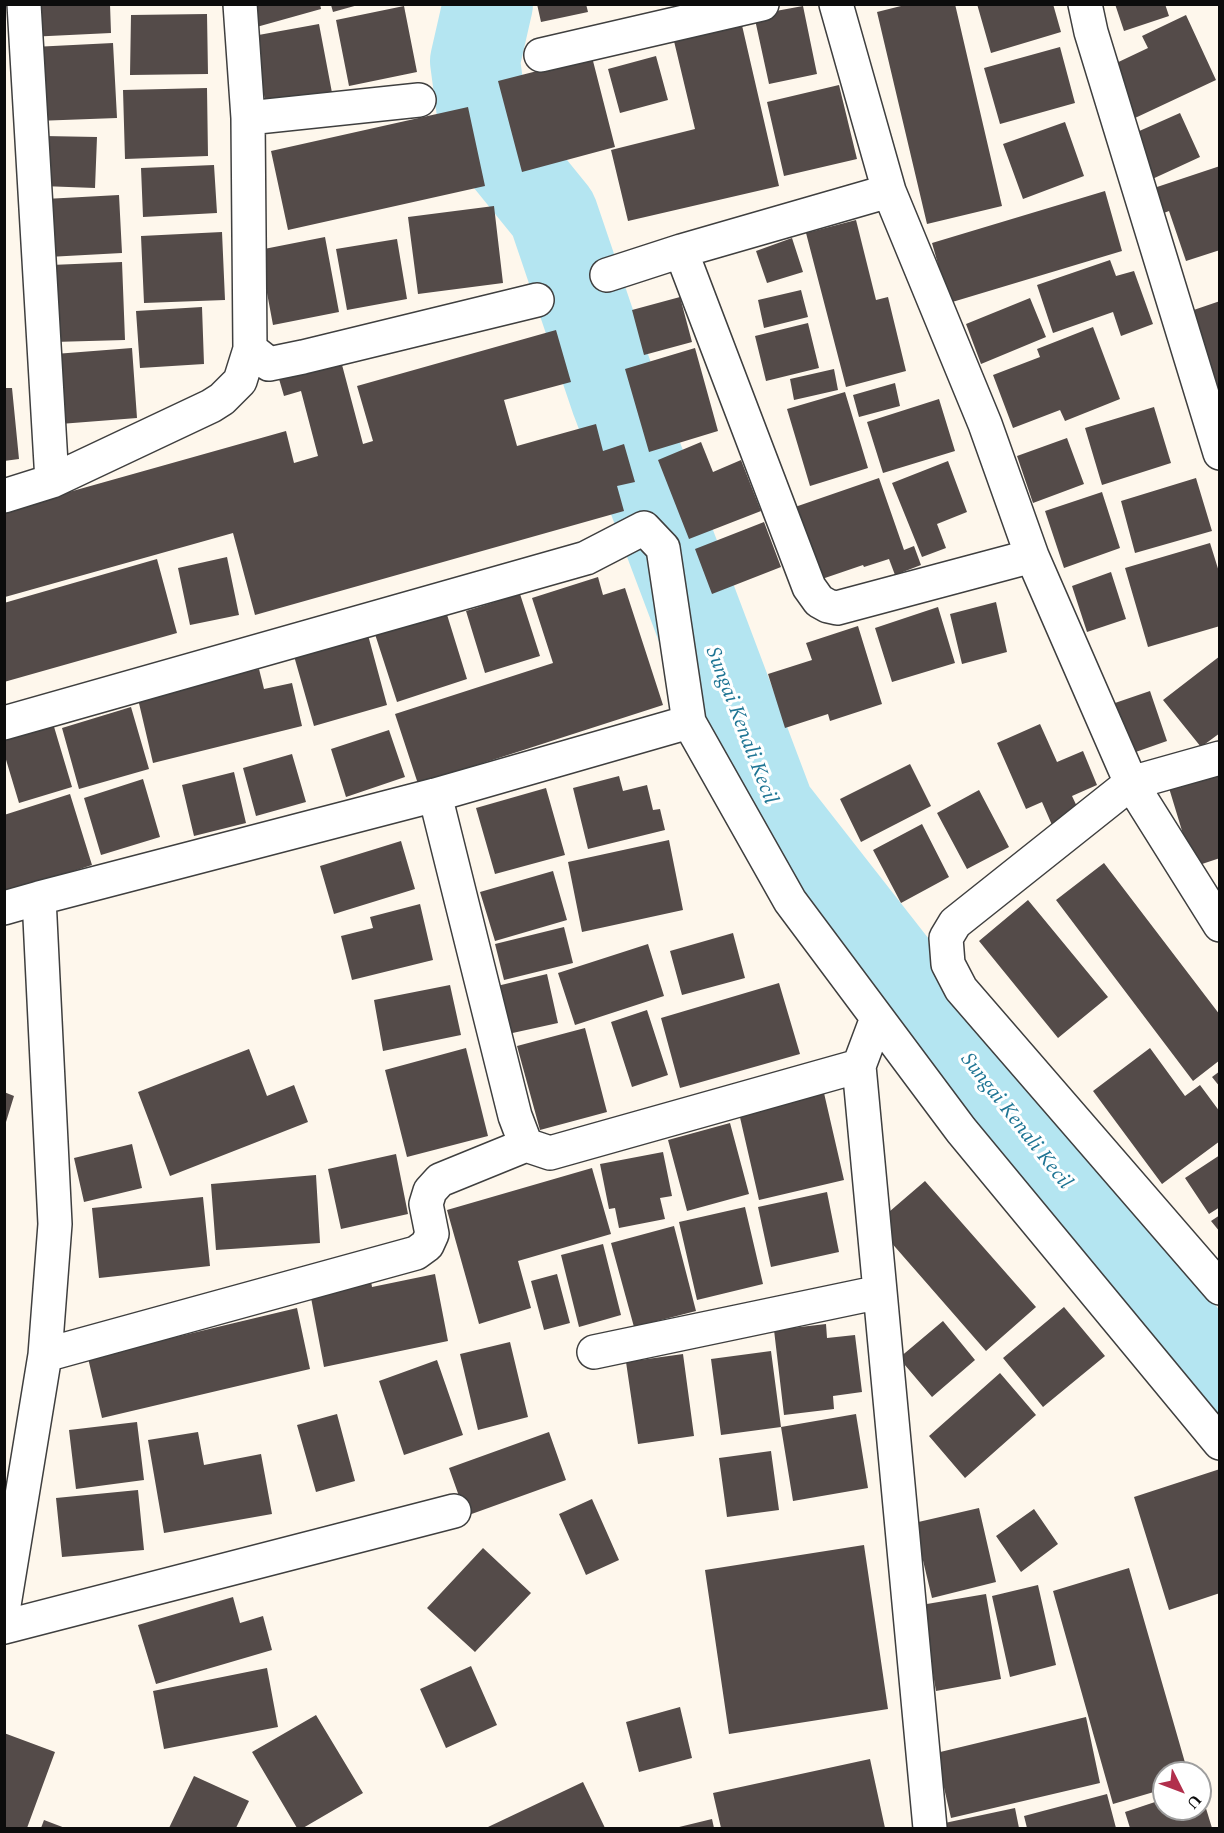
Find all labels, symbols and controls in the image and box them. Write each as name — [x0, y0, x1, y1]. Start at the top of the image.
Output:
water label: Sungai Kenali Kecil — [698, 644, 782, 808]
water label: Sungai Kenali Kecil — [954, 1049, 1076, 1195]
north arrow — [1152, 1761, 1212, 1821]
text: U — [1180, 1789, 1207, 1815]

